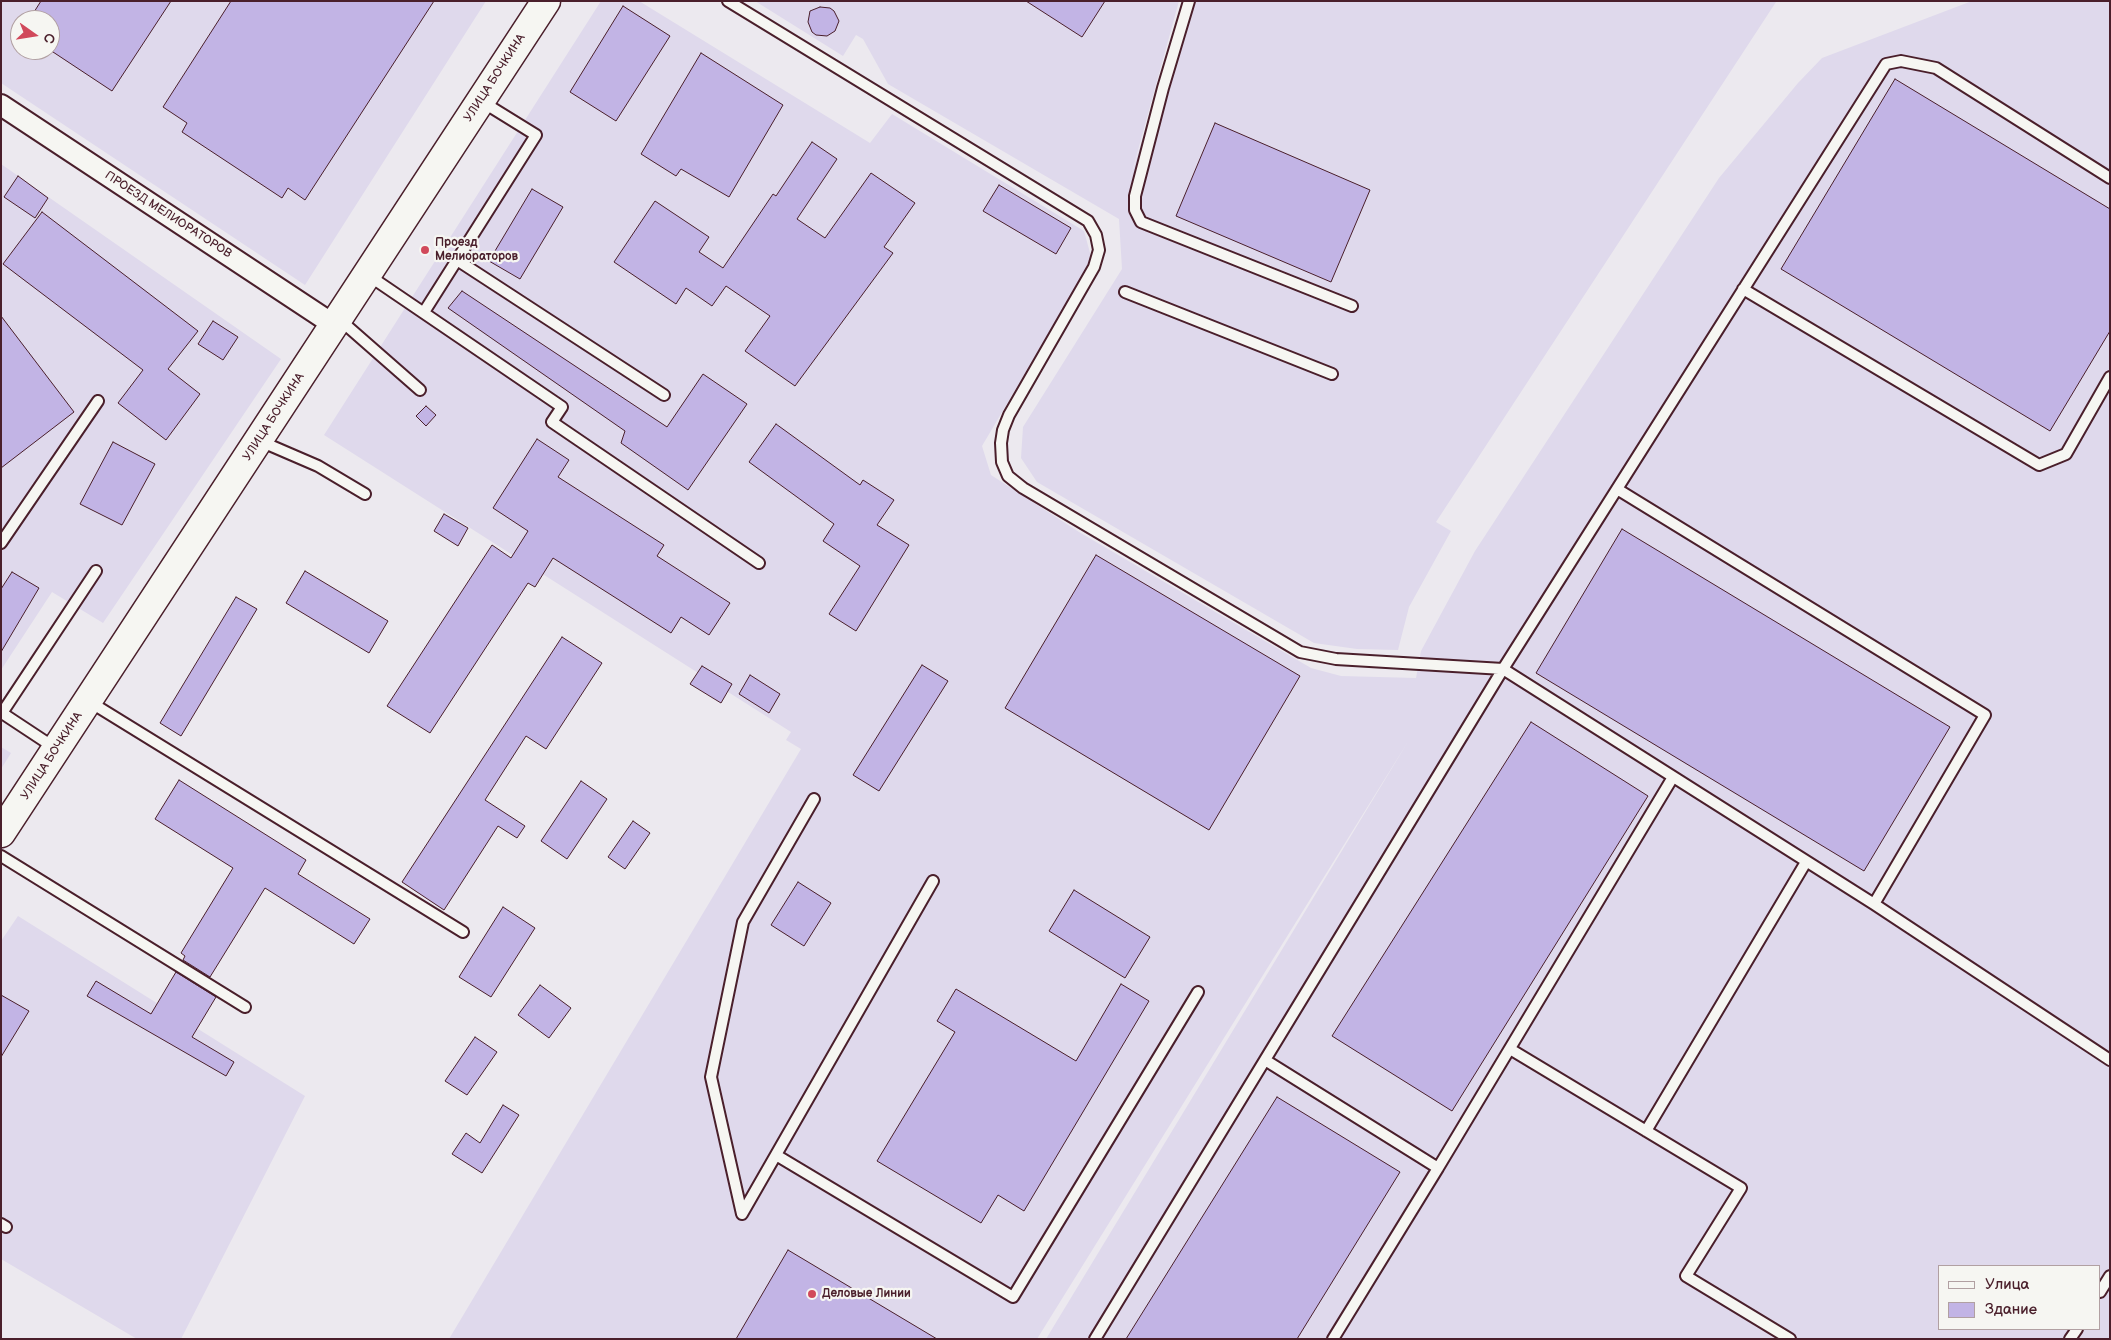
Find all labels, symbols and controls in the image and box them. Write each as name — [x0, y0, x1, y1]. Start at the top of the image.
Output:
north arrow — [10, 10, 60, 60]
text: С — [40, 32, 59, 45]
street label: УЛИЦА БОЧКИНА — [461, 32, 529, 124]
street label: ПРОЕЗД МЕЛИОРАТОРОВ — [102, 169, 234, 261]
place label: Проезд Мелиораторов — [435, 236, 518, 264]
marker: Проезд Мелиораторов — [419, 244, 431, 256]
street label: УЛИЦА БОЧКИНА — [240, 371, 308, 463]
street label: УЛИЦА БОЧКИНА — [18, 710, 86, 802]
legend — [1938, 1265, 2101, 1330]
text: Улица — [1985, 1275, 2029, 1294]
place label: Деловые Линии — [822, 1287, 911, 1301]
marker: Деловые Линии — [806, 1288, 818, 1300]
text: Здание — [1985, 1300, 2037, 1319]

